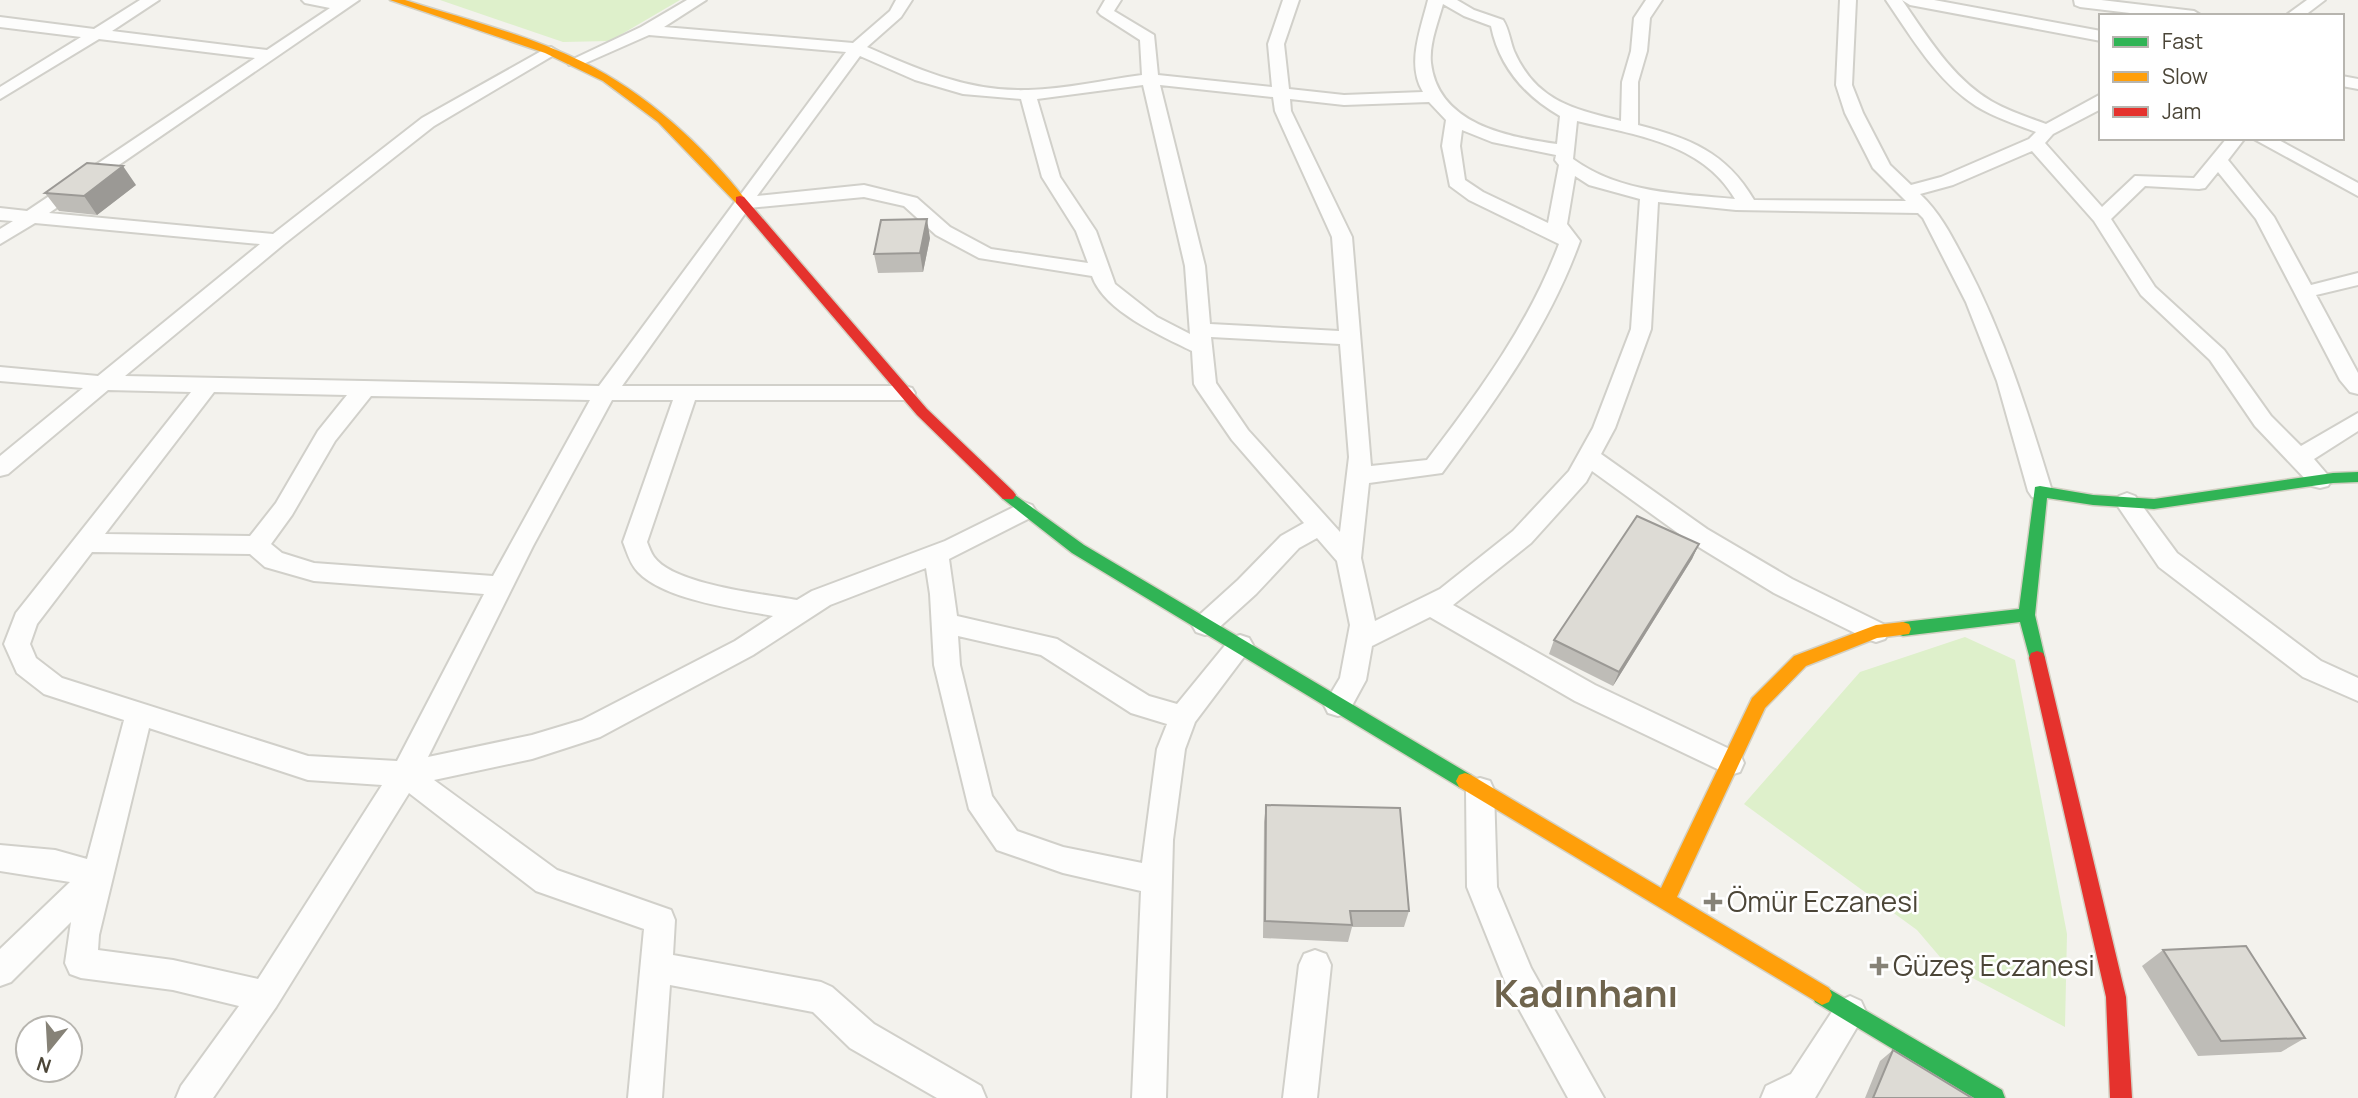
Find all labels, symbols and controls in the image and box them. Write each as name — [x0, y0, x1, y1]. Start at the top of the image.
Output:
legend — [2099, 14, 2344, 140]
text: Fast — [2162, 27, 2203, 55]
text: Slow — [2162, 62, 2208, 90]
text: Jam — [2162, 97, 2201, 125]
place label: Ömür Eczanesi — [1727, 882, 1918, 920]
marker: Ömür Eczanesi — [1705, 894, 1721, 910]
place label: Güzeş Eczanesi — [1893, 946, 2095, 984]
marker: Güzeş Eczanesi — [1871, 958, 1887, 974]
district label: Kadınhanı — [1494, 966, 1678, 1018]
north arrow — [14, 1014, 84, 1084]
text: N — [33, 1051, 54, 1080]

